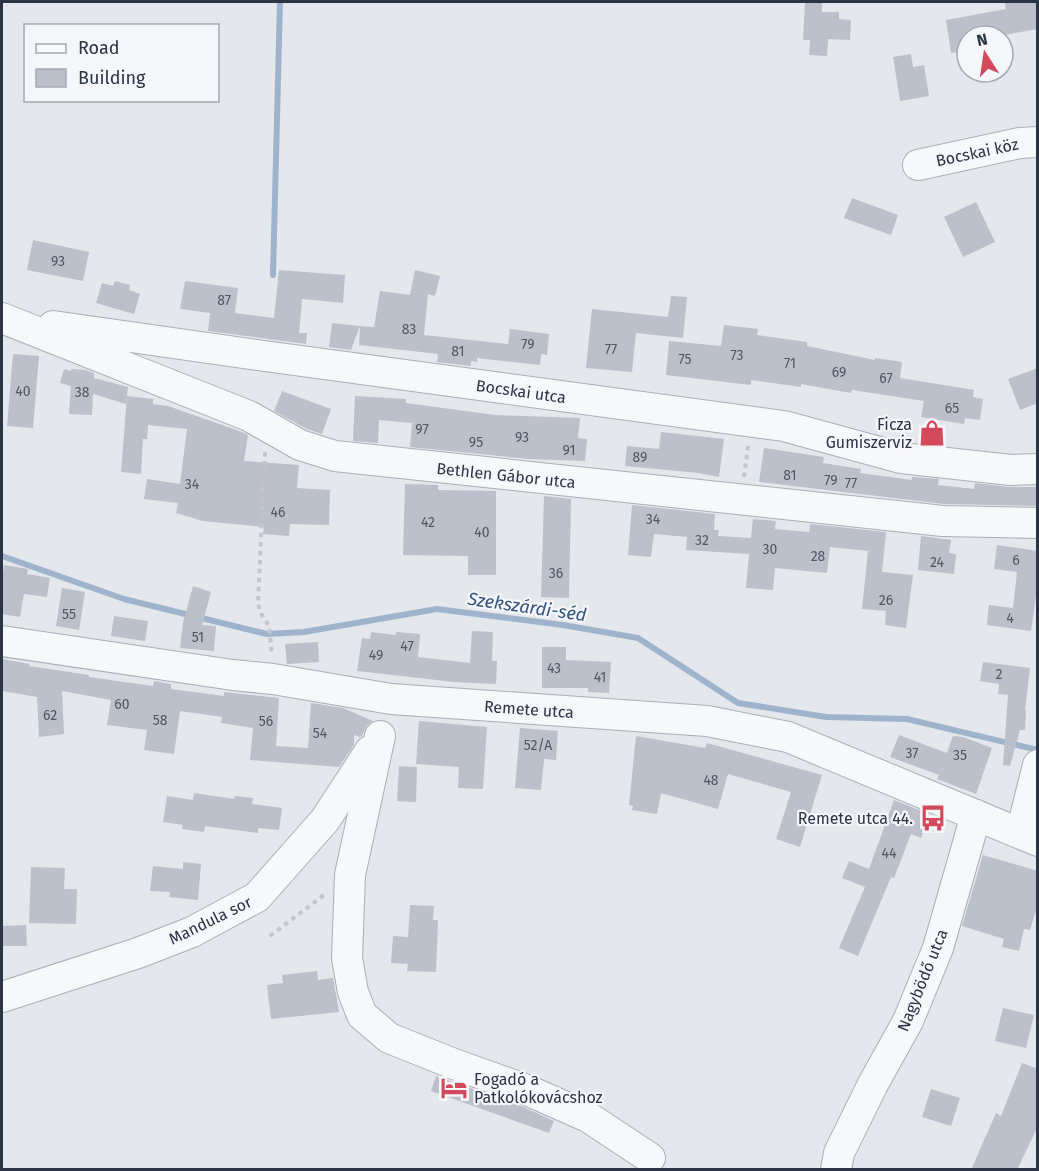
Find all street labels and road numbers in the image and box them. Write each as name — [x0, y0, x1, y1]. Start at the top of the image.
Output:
street label: Bocskai köz — [934, 134, 1020, 171]
street label: Bocskai utca — [475, 376, 567, 407]
street label: Bethlen Gábor utca — [436, 459, 576, 492]
street label: Remete utca — [483, 697, 575, 722]
street label: Mandula sor — [166, 892, 256, 949]
street label: Nagybödő utca — [893, 926, 952, 1034]

